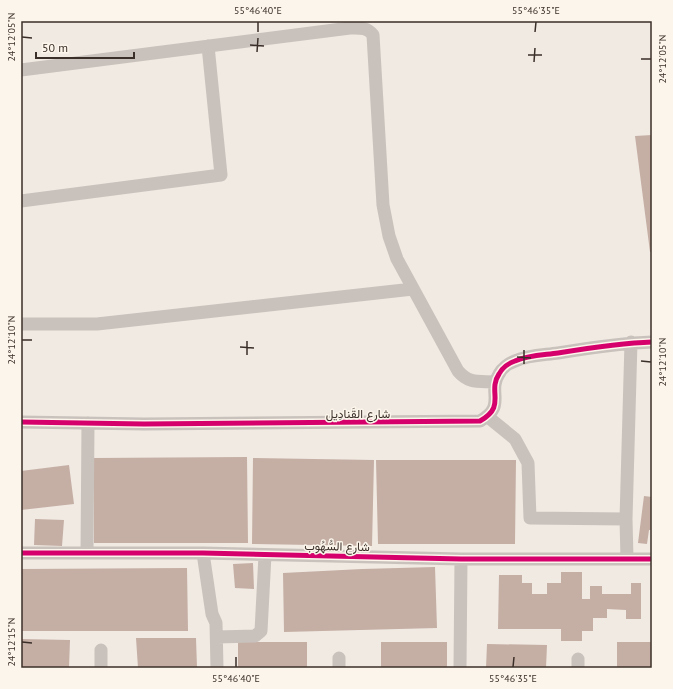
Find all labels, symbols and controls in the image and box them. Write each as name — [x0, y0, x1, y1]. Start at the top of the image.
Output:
text: 55°46'40"E — [234, 4, 282, 17]
text: 55°46'35"E — [512, 4, 560, 17]
text: 24°12'05"N — [5, 12, 18, 62]
scale bar — [36, 34, 134, 60]
text: 24°12'05"N — [656, 34, 669, 84]
text: 50 m — [42, 40, 68, 55]
text: 24°12'10"N — [5, 315, 18, 365]
text: 24°12'10"N — [656, 337, 669, 387]
street label: شارع القَنادِيل — [326, 406, 390, 423]
street label: شارع السُّهُوب — [304, 538, 370, 556]
text: 24°12'15"N — [5, 617, 18, 667]
text: 55°46'40"E — [212, 672, 260, 685]
text: 55°46'35"E — [489, 672, 537, 685]

